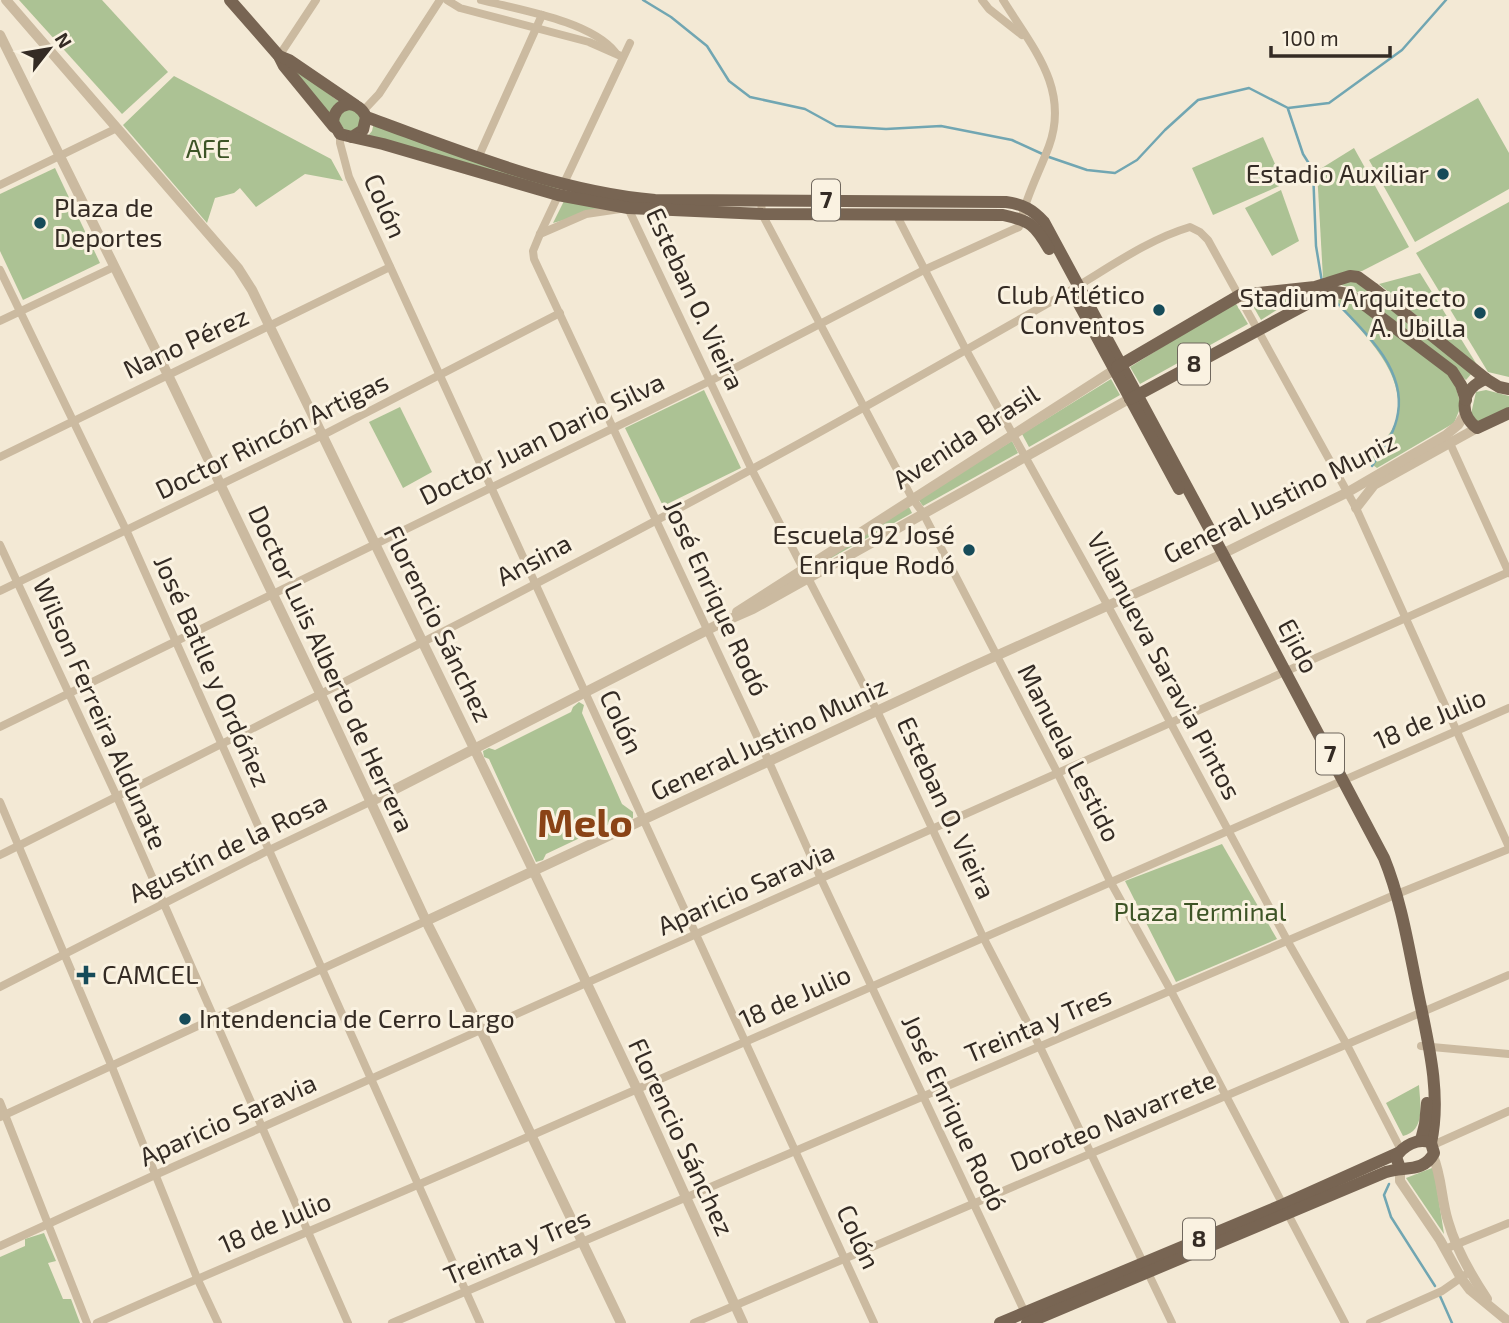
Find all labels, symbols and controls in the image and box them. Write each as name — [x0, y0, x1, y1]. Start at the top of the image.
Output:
north arrow — [14, 14, 84, 84]
scale bar — [1271, 14, 1390, 58]
text: 100 m — [1282, 25, 1339, 50]
text: N — [51, 28, 77, 52]
park label: AFE — [186, 132, 230, 163]
place label: Estadio Auxiliar — [1246, 157, 1429, 188]
marker: Estadio Auxiliar — [1435, 166, 1451, 182]
street label: Colón — [359, 168, 414, 242]
road number: 7 — [812, 180, 840, 220]
place label: Plaza de Deportes — [54, 191, 163, 252]
street label: Esteban O. Vieira — [641, 202, 752, 394]
marker: Plaza de Deportes — [32, 215, 48, 231]
place label: Club Atlético Conventos — [997, 278, 1145, 339]
place label: Stadium Arquitecto A. Ubilla — [1240, 281, 1466, 342]
street label: Nano Pérez — [118, 299, 253, 384]
marker: Club Atlético Conventos — [1151, 302, 1167, 318]
marker: Stadium Arquitecto A. Ubilla — [1472, 305, 1488, 321]
road number: 8 — [1178, 344, 1210, 384]
street label: Doctor Rincón Artigas — [150, 365, 393, 504]
street label: Doctor Juan Dario Silva — [414, 365, 669, 510]
street label: Avenida Brasil — [886, 377, 1044, 494]
street label: General Justino Muniz — [1157, 424, 1401, 569]
street label: José Enrique Rodó — [658, 494, 776, 700]
street label: Doctor Luis Alberto de Herrera — [243, 500, 422, 837]
place label: Escuela 92 José Enrique Rodó — [772, 518, 955, 579]
street label: Florencio Sánchez — [378, 520, 500, 726]
street label: Ansina — [491, 526, 576, 591]
street label: Villanueva Saravia Pintos — [1082, 526, 1249, 804]
marker: Escuela 92 José Enrique Rodó — [961, 542, 977, 558]
street label: José Batlle y Ordóñez — [148, 550, 278, 791]
street label: Wilson Ferreira Aldunate — [28, 573, 175, 853]
street label: Ejido — [1272, 613, 1326, 678]
street label: Manuela Lestido — [1012, 658, 1128, 846]
street label: General Justino Muniz — [645, 669, 892, 806]
street label: 18 de Julio — [1369, 680, 1490, 755]
street label: Colón — [594, 684, 651, 758]
street label: Esteban O. Vieira — [892, 711, 1003, 903]
road number: 7 — [1316, 734, 1344, 774]
street label: Agustín de la Rosa — [123, 785, 331, 908]
district label: Melo — [537, 797, 633, 845]
street label: Aparicio Saravia — [652, 835, 839, 940]
park label: Plaza Terminal — [1114, 895, 1287, 926]
street label: 18 de Julio — [734, 957, 855, 1034]
place label: CAMCEL — [102, 958, 199, 989]
marker: CAMCEL — [76, 965, 96, 985]
street label: Treinta y Tres — [960, 979, 1115, 1068]
place label: Intendencia de Cerro Largo — [199, 1002, 515, 1033]
street label: José Enrique Rodó — [896, 1009, 1014, 1215]
marker: Intendencia de Cerro Largo — [177, 1011, 193, 1027]
street label: Florencio Sánchez — [623, 1033, 742, 1240]
street label: Doroteo Navarrete — [1005, 1062, 1220, 1177]
street label: Aparicio Saravia — [134, 1066, 321, 1171]
street label: 18 de Julio — [214, 1184, 335, 1259]
street label: Colón — [831, 1199, 888, 1273]
street label: Treinta y Tres — [439, 1201, 594, 1290]
road number: 8 — [1183, 1218, 1215, 1260]

